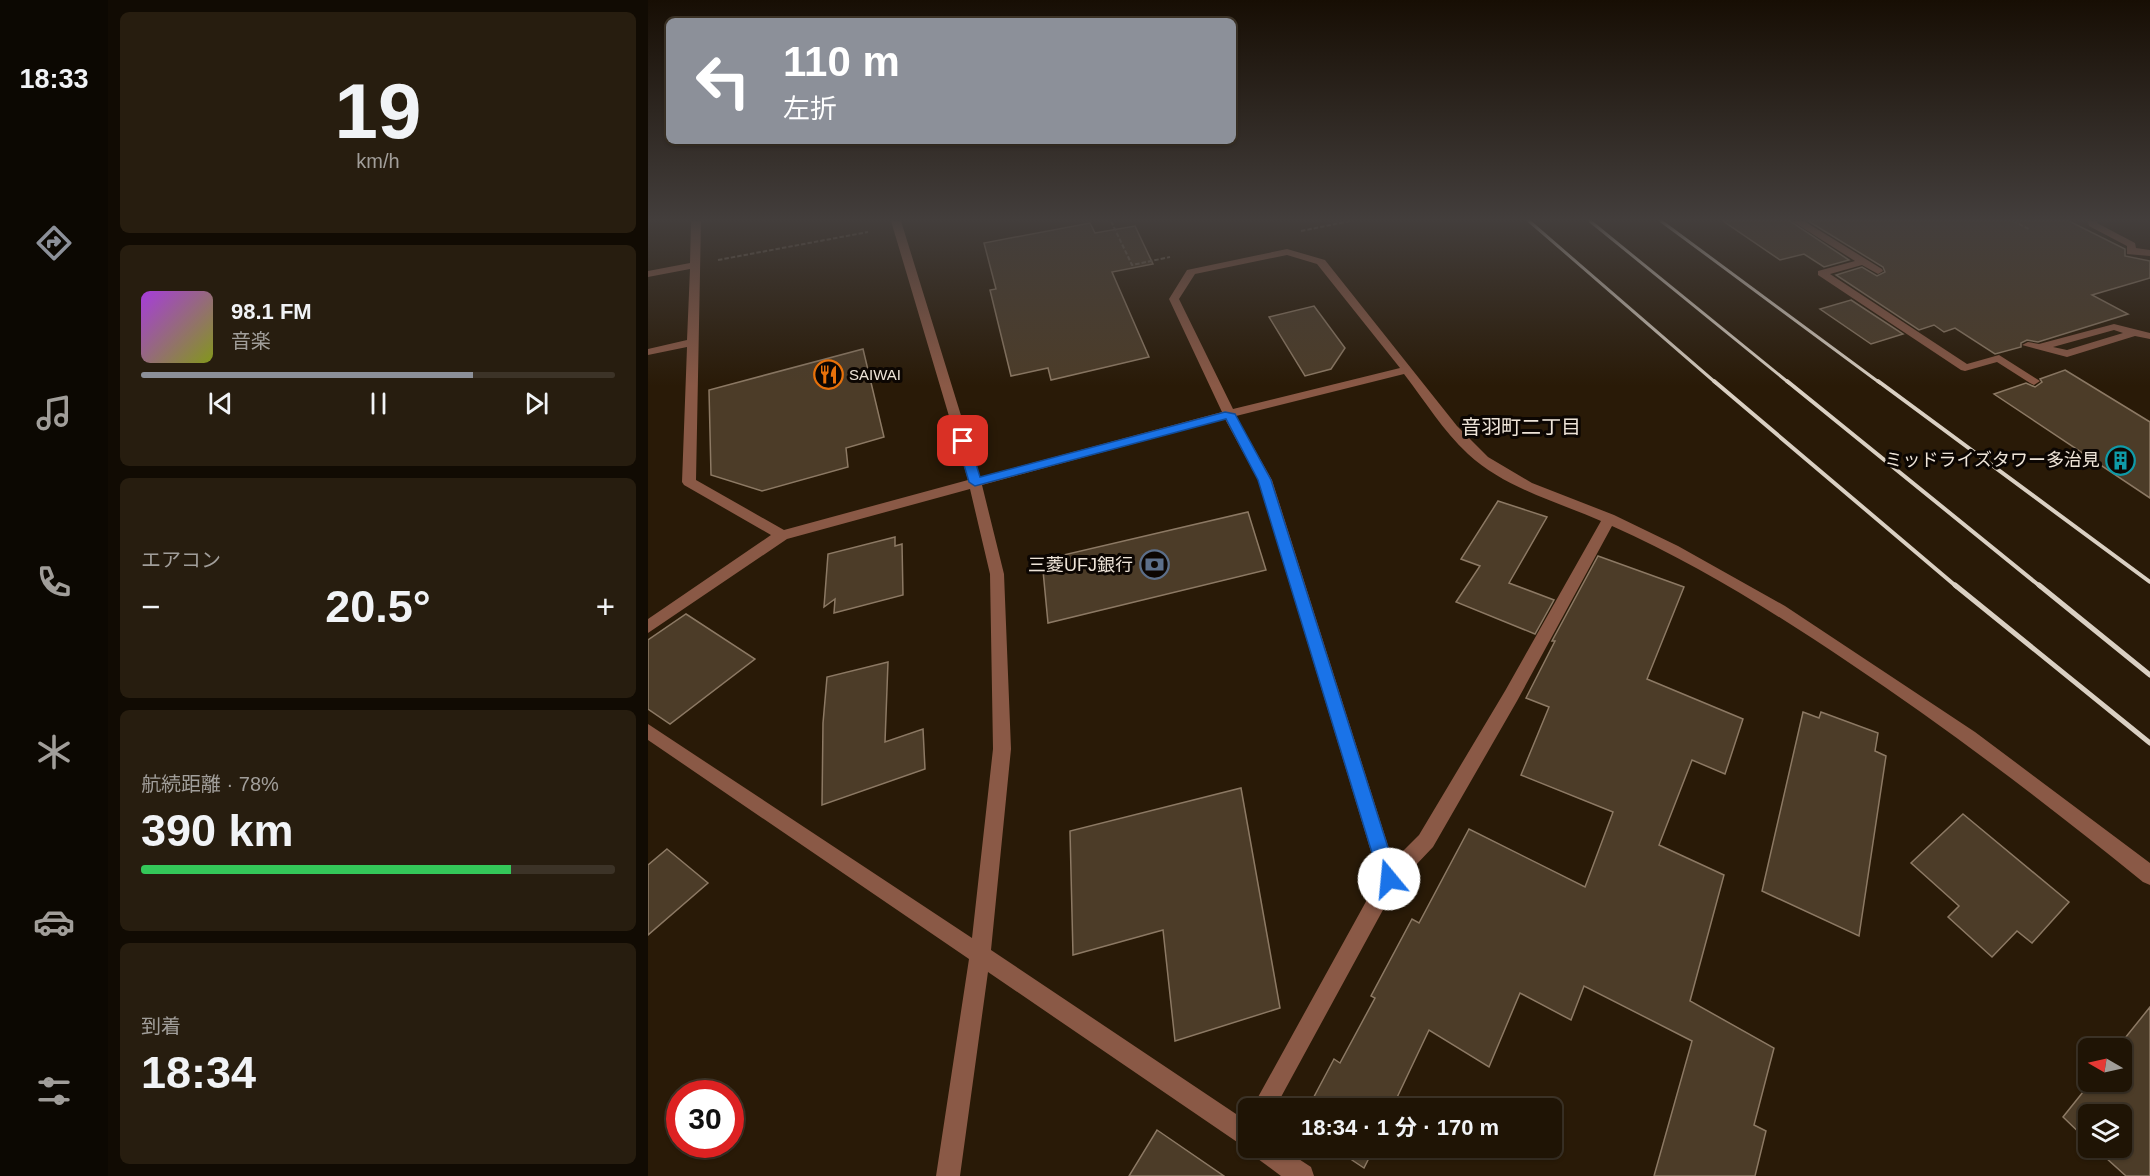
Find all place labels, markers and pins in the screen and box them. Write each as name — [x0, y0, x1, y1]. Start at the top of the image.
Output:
restaurant icon: SAIWAI — [812, 358, 844, 390]
place label: SAIWAI — [849, 366, 901, 383]
pin — [937, 415, 988, 466]
building icon: ミッドライズタワー多治見 — [2105, 444, 2137, 476]
place label: ミッドライズタワー多治見 — [1885, 450, 2100, 470]
bank icon: 三菱UFJ銀行 — [1138, 549, 1170, 581]
place label: 三菱UFJ銀行 — [1028, 555, 1133, 575]

